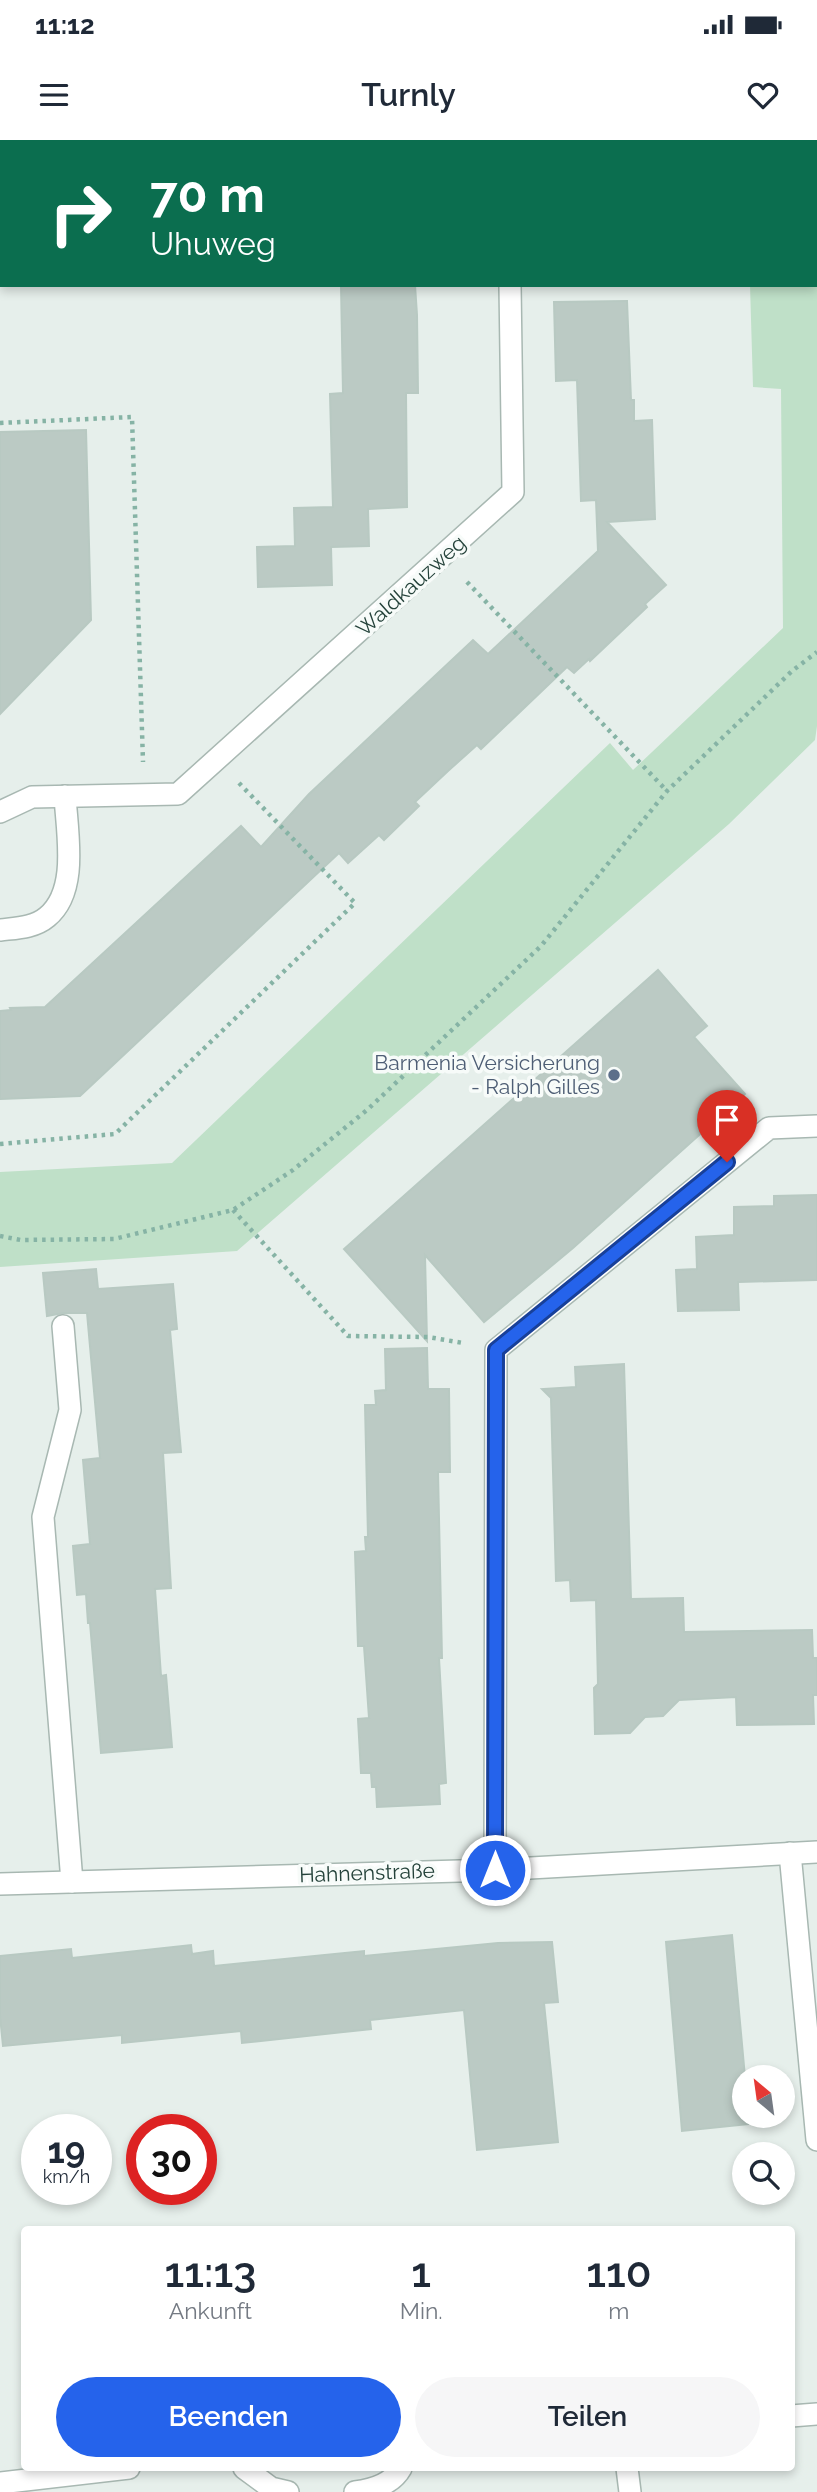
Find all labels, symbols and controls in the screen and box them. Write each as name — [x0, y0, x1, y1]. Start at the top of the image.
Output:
text: 11:12 — [35, 10, 95, 40]
icon: menu — [35, 76, 73, 114]
text: Turnly — [361, 76, 456, 113]
icon: heart — [744, 76, 782, 114]
text: 70 m — [150, 166, 265, 223]
icon: right — [35, 168, 126, 259]
text: Uhuweg — [150, 225, 276, 262]
street label: Waldkauzweg — [351, 530, 470, 641]
place label: Barmenia Versicherung - Ralph Gilles — [374, 1050, 600, 1099]
marker: Barmenia Versicherung - Ralph Gilles — [606, 1067, 622, 1083]
pin — [697, 1090, 757, 1162]
icon: arrive — [708, 1101, 746, 1139]
position arrow — [458, 1833, 532, 1907]
street label: Hahnenstraße — [299, 1858, 435, 1887]
north arrow — [732, 2065, 794, 2128]
map controls — [732, 2065, 795, 2205]
speed limit sign: 30 — [126, 2114, 217, 2205]
text: 19 — [48, 2130, 85, 2171]
button: search — [732, 2142, 795, 2205]
text: km/h — [43, 2166, 90, 2187]
text: 11:13 — [164, 2248, 256, 2297]
text: 1 — [411, 2248, 431, 2297]
text: 110 — [586, 2248, 652, 2297]
text: Ankunft — [169, 2297, 252, 2324]
text: Min. — [400, 2297, 443, 2324]
text: m — [608, 2297, 629, 2324]
button: Beenden — [56, 2377, 401, 2457]
button: Teilen — [415, 2377, 760, 2457]

